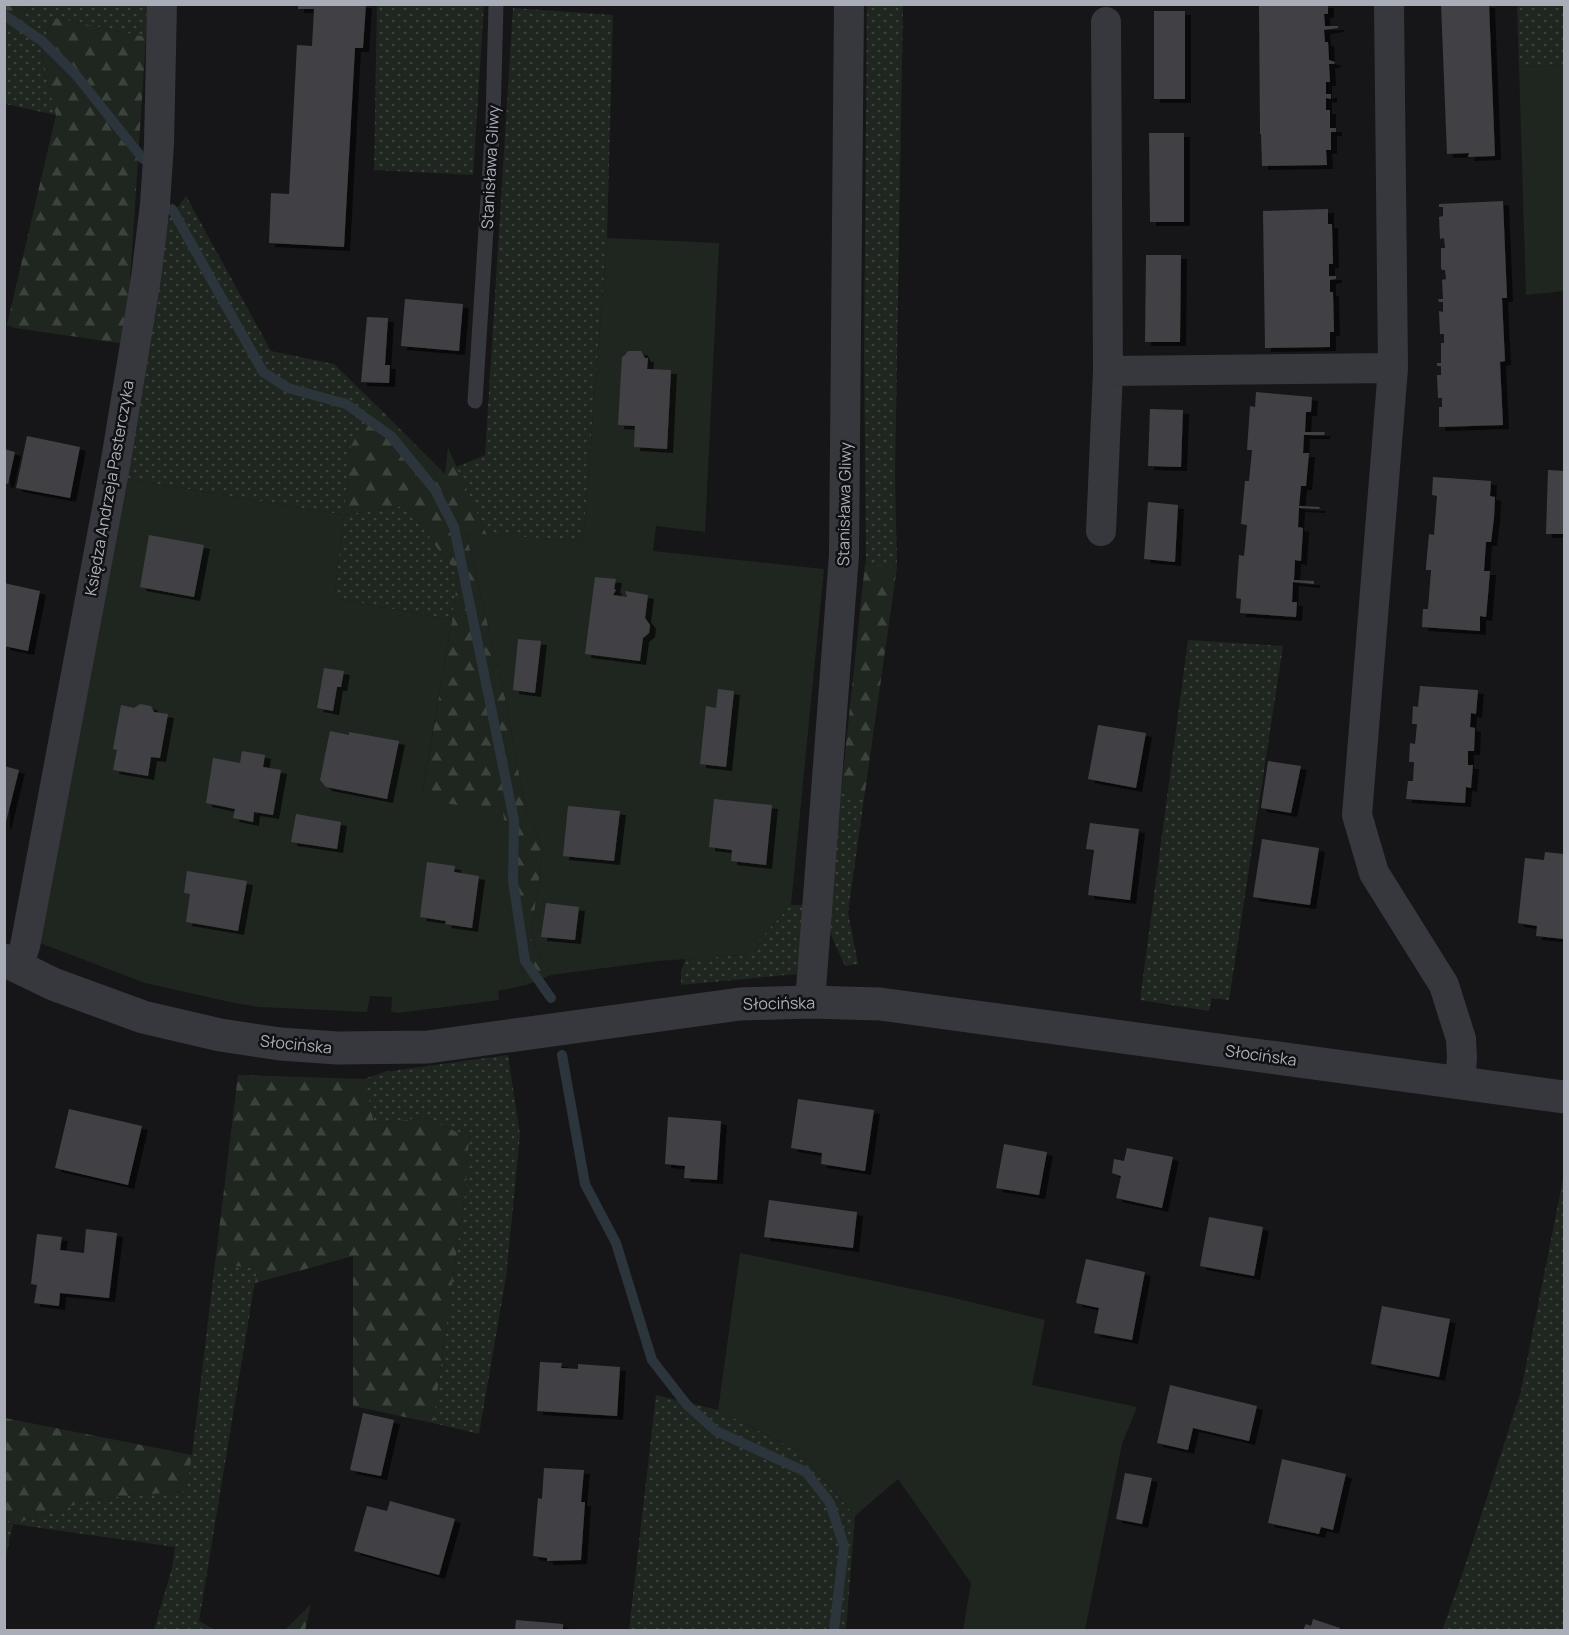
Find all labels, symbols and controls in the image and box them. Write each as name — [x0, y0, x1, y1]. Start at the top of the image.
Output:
street label: Stanisława Gliwy — [476, 104, 504, 230]
street label: Księdza Andrzeja Pasterczyka — [79, 379, 139, 597]
street label: Stanisława Gliwy — [832, 441, 856, 566]
street label: Słocińska — [743, 991, 815, 1015]
street label: Słocińska — [259, 1029, 333, 1059]
street label: Słocińska — [1224, 1039, 1298, 1071]

